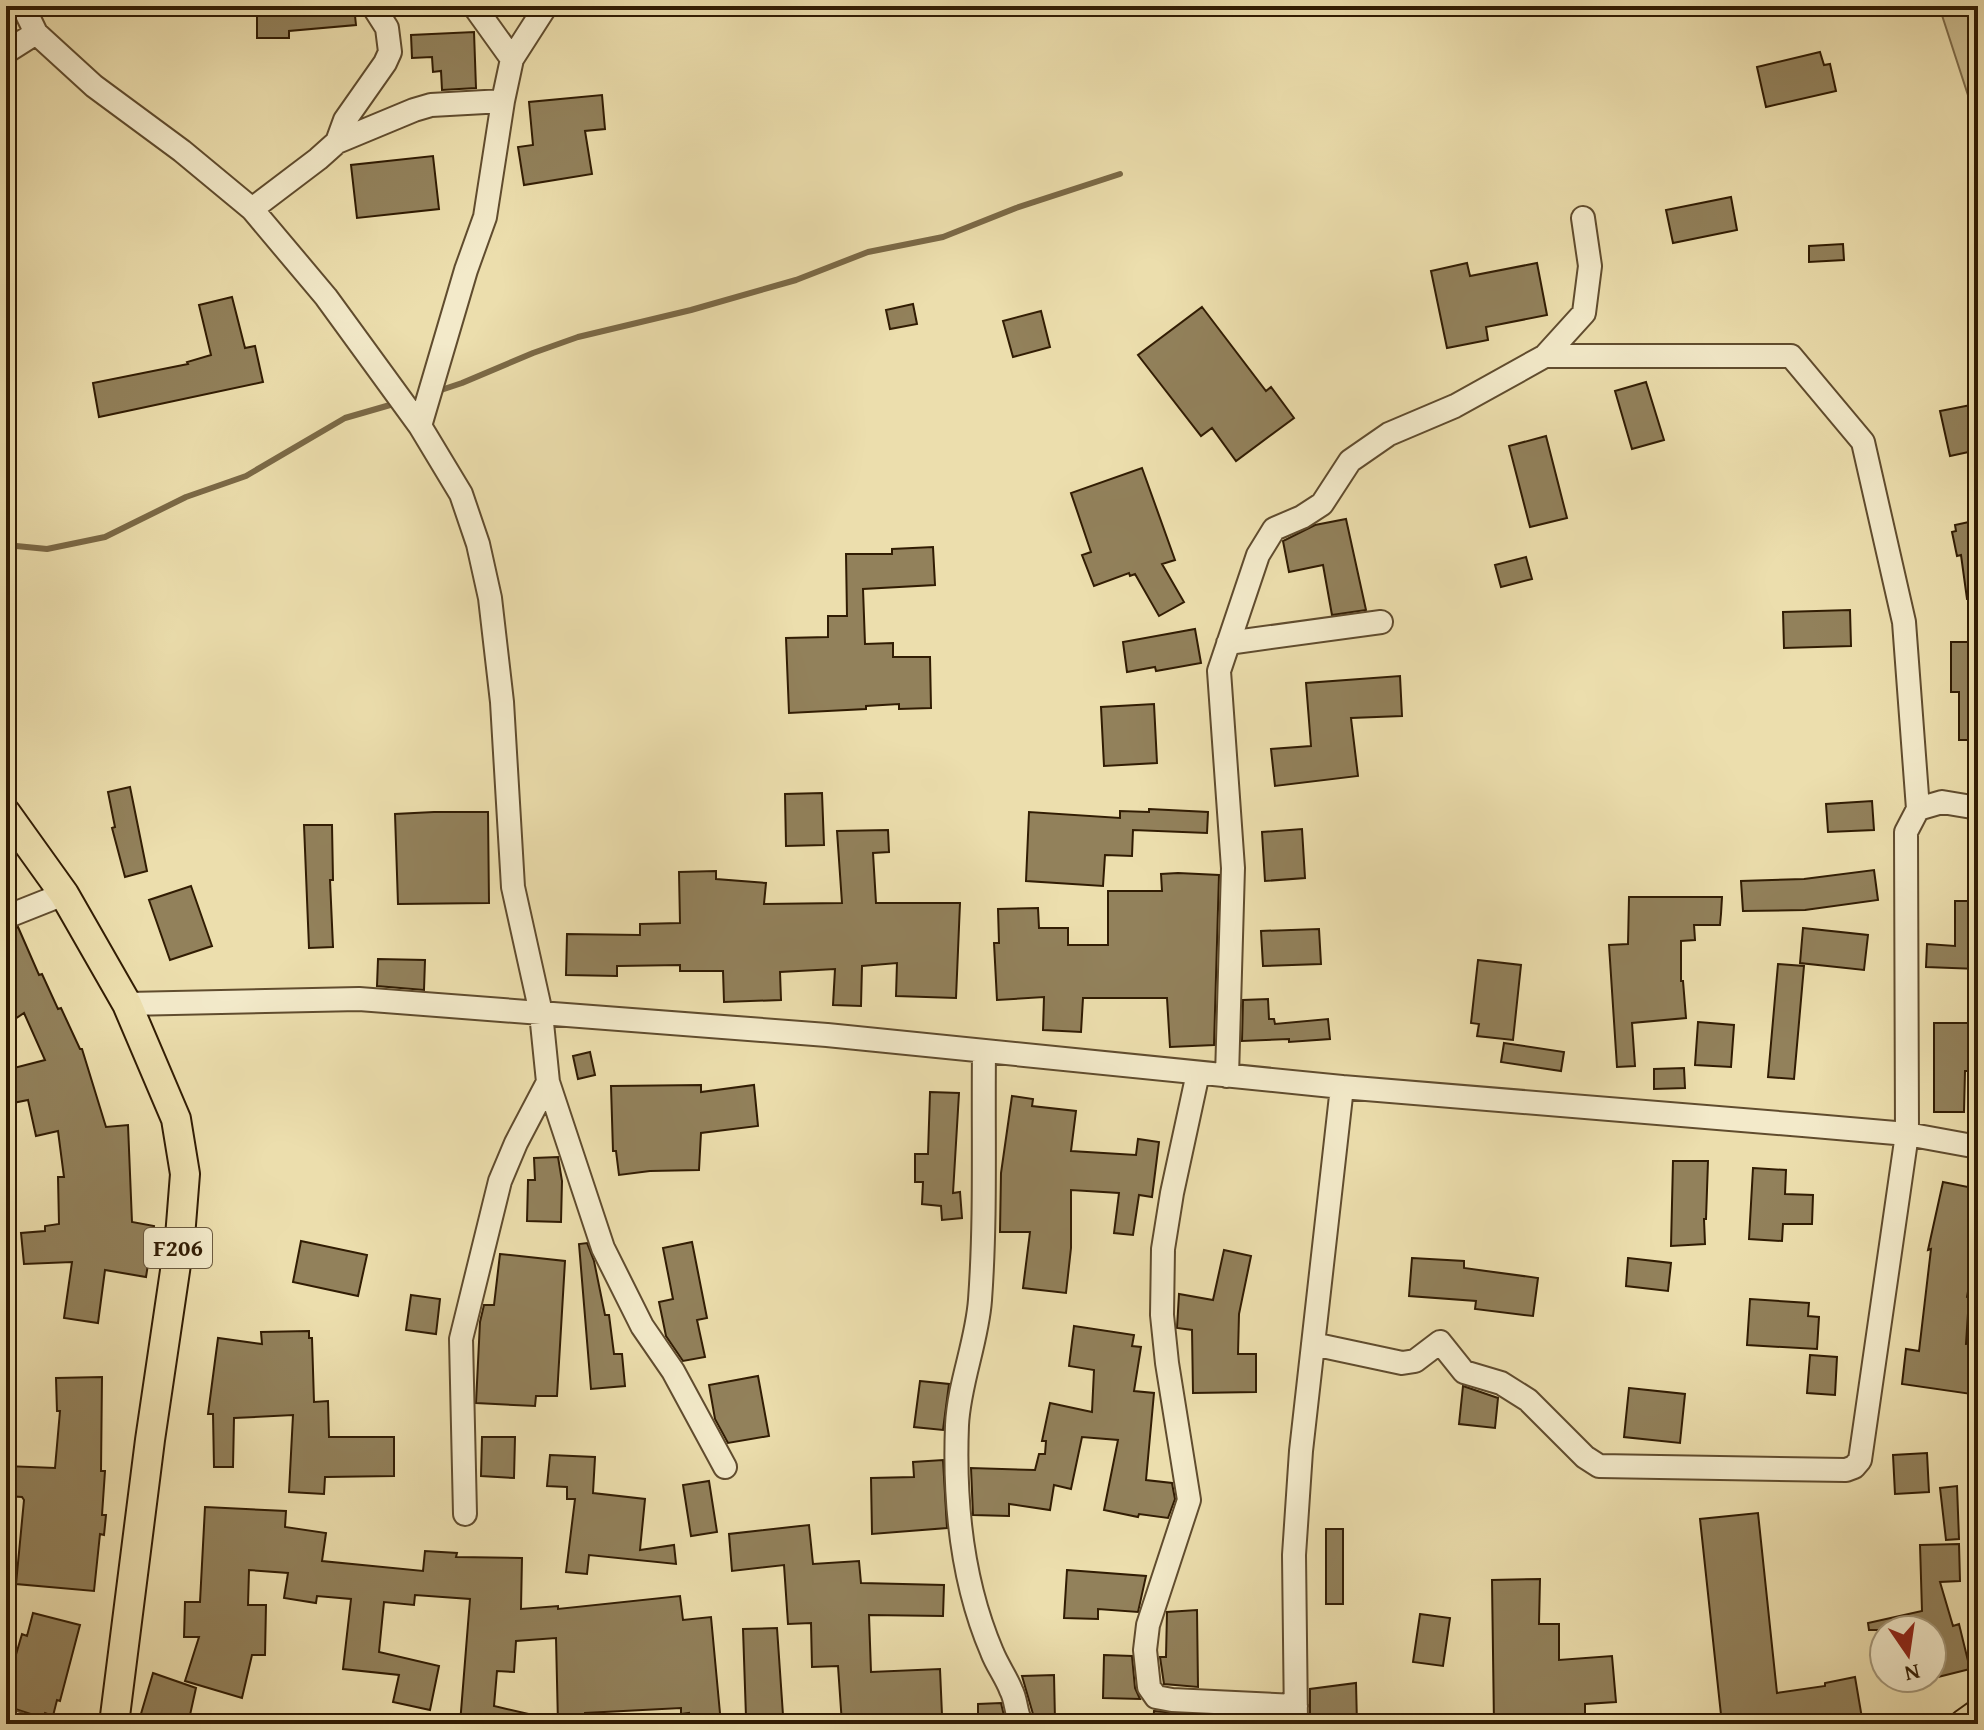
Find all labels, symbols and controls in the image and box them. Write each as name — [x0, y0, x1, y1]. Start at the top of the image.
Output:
road number: F206 — [144, 1228, 212, 1268]
north arrow — [1868, 1614, 1948, 1694]
text: N — [1901, 1656, 1923, 1691]

